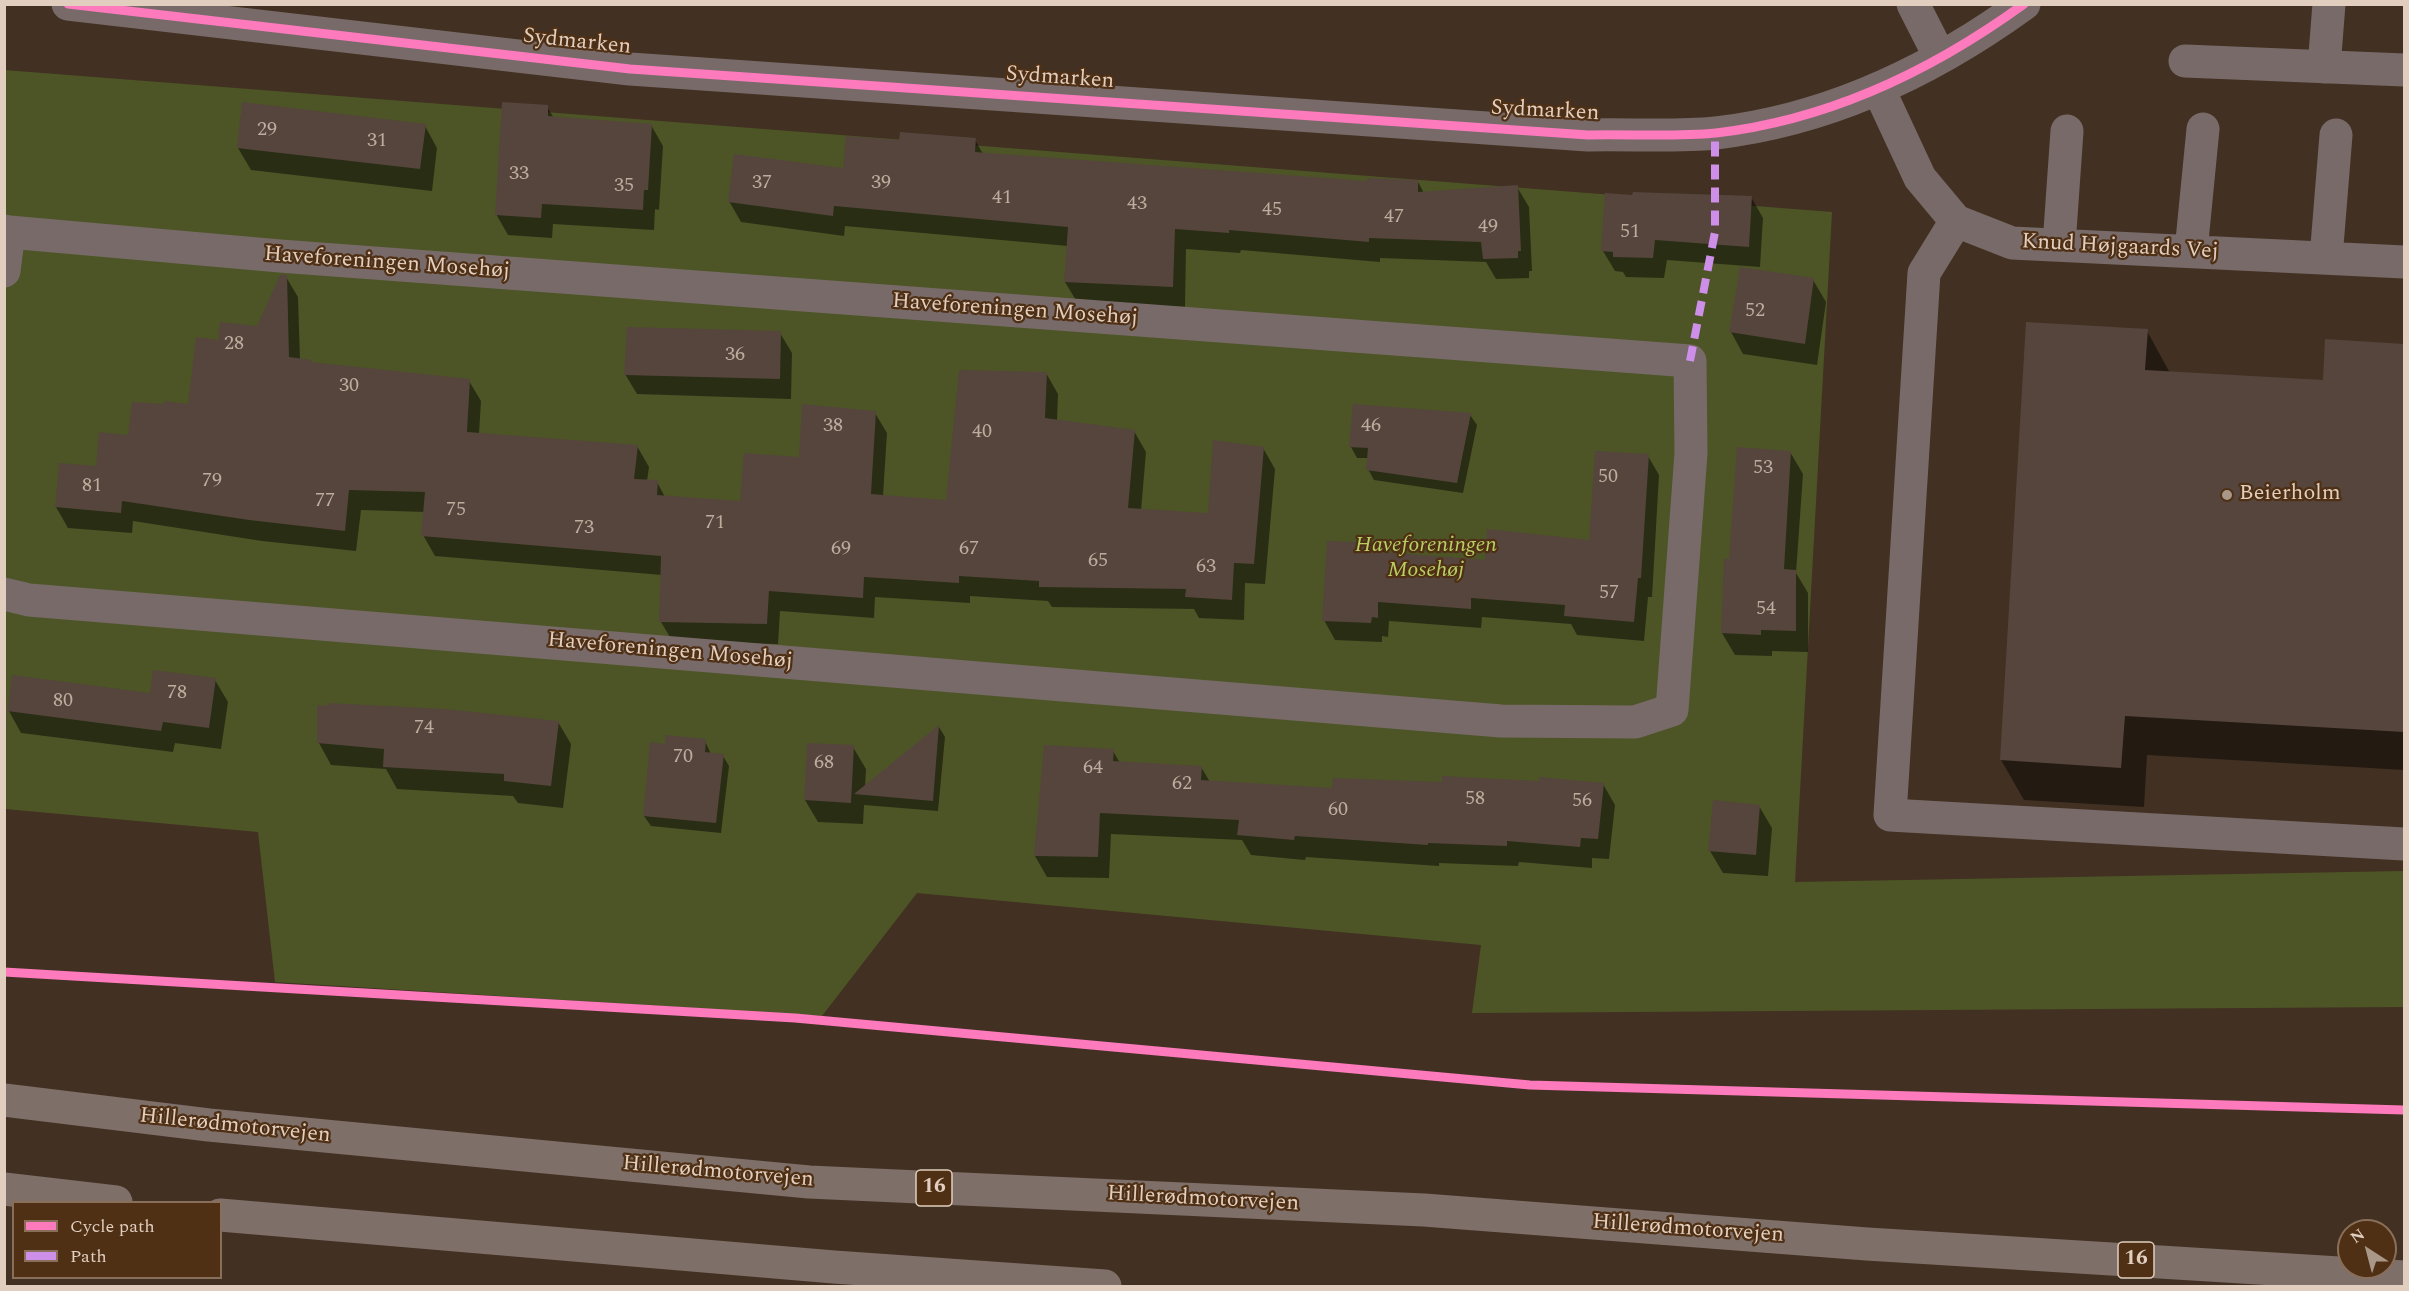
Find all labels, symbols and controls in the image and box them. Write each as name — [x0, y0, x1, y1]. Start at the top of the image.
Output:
street label: Sydmarken — [522, 24, 632, 62]
street label: Sydmarken — [1005, 62, 1115, 96]
street label: Sydmarken — [1490, 96, 1600, 128]
house number: 29 — [257, 119, 277, 143]
house number: 31 — [367, 130, 387, 154]
house number: 33 — [509, 163, 529, 187]
house number: 37 — [752, 172, 772, 196]
house number: 39 — [871, 172, 891, 196]
house number: 35 — [614, 175, 634, 199]
house number: 41 — [992, 187, 1012, 211]
house number: 43 — [1127, 193, 1147, 217]
house number: 45 — [1262, 199, 1282, 223]
house number: 47 — [1384, 206, 1404, 230]
house number: 49 — [1478, 216, 1498, 240]
house number: 51 — [1620, 221, 1640, 245]
street label: Knud Højgaards Vej — [2021, 230, 2219, 266]
street label: Haveforeningen Mosehøj — [263, 242, 511, 286]
street label: Haveforeningen Mosehøj — [891, 289, 1139, 333]
house number: 52 — [1745, 300, 1765, 324]
house number: 28 — [224, 333, 244, 357]
house number: 36 — [725, 344, 745, 368]
house number: 30 — [339, 375, 359, 399]
house number: 38 — [823, 415, 843, 439]
house number: 46 — [1361, 415, 1381, 439]
house number: 40 — [972, 421, 992, 445]
house number: 53 — [1753, 457, 1773, 481]
house number: 50 — [1598, 466, 1618, 490]
house number: 79 — [202, 470, 222, 494]
house number: 81 — [82, 475, 102, 499]
place label: Beierholm — [2239, 482, 2341, 508]
marker: Beierholm — [2220, 488, 2234, 502]
house number: 77 — [315, 490, 335, 514]
house number: 75 — [446, 499, 466, 523]
house number: 71 — [705, 512, 725, 536]
house number: 73 — [574, 517, 594, 541]
park label: Haveforeningen Mosehøj — [1355, 534, 1497, 586]
house number: 69 — [831, 538, 851, 562]
house number: 67 — [959, 538, 979, 562]
house number: 65 — [1088, 550, 1108, 574]
house number: 63 — [1196, 556, 1216, 580]
house number: 57 — [1599, 582, 1619, 606]
house number: 54 — [1756, 598, 1776, 622]
street label: Haveforeningen Mosehøj — [546, 628, 794, 676]
house number: 78 — [167, 682, 187, 706]
house number: 80 — [53, 690, 73, 714]
house number: 74 — [414, 717, 434, 741]
house number: 70 — [673, 746, 693, 770]
house number: 68 — [814, 752, 834, 776]
house number: 64 — [1083, 757, 1103, 781]
house number: 62 — [1172, 773, 1192, 797]
house number: 58 — [1465, 788, 1485, 812]
house number: 56 — [1572, 790, 1592, 814]
house number: 60 — [1328, 799, 1348, 823]
street label: Hillerødmotorvejen — [138, 1104, 332, 1150]
street label: Hillerødmotorvejen — [621, 1151, 815, 1195]
road number: 16 — [916, 1170, 952, 1206]
street label: Hillerødmotorvejen — [1106, 1182, 1300, 1218]
legend — [12, 1201, 222, 1279]
street label: Hillerødmotorvejen — [1591, 1210, 1785, 1250]
text: Cycle path — [70, 1213, 155, 1240]
north arrow — [2337, 1219, 2397, 1279]
text: N — [2345, 1223, 2370, 1250]
road number: 16 — [2118, 1242, 2154, 1278]
text: Path — [70, 1243, 107, 1270]

